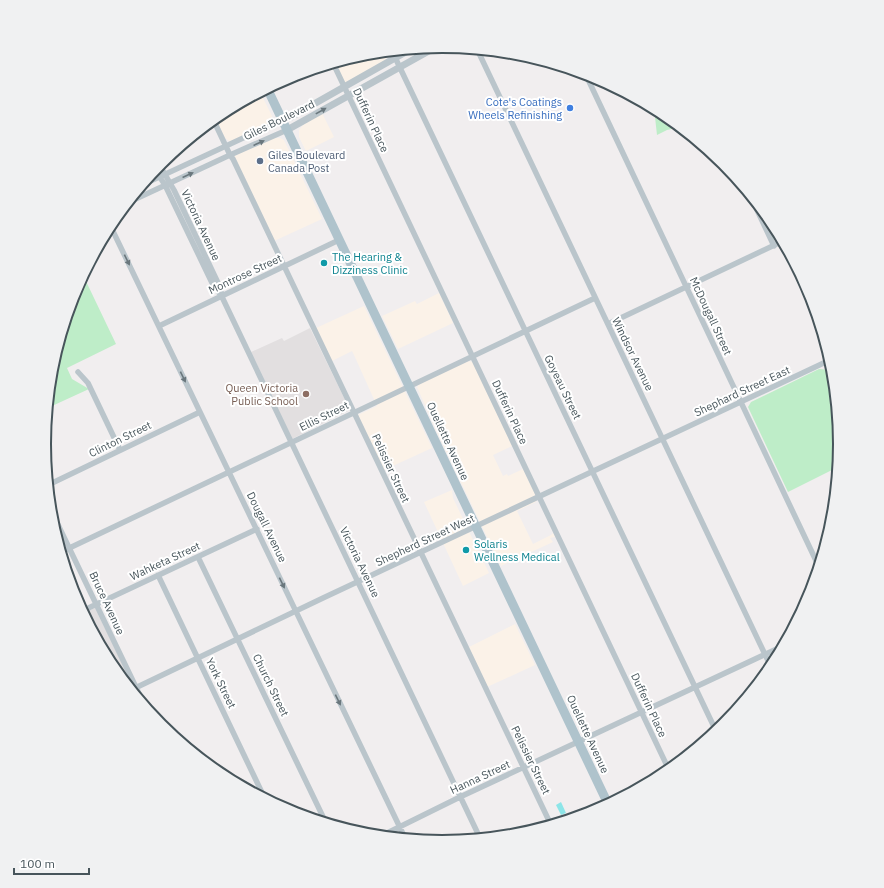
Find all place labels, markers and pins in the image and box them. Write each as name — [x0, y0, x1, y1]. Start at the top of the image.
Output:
place label: Cote's Coatings Wheels Refinishing — [468, 95, 562, 122]
marker: Cote's Coatings Wheels Refinishing — [565, 103, 575, 113]
place label: Giles Boulevard Canada Post — [268, 148, 345, 175]
marker: Giles Boulevard Canada Post — [255, 156, 265, 166]
place label: The Hearing & Dizziness Clinic — [332, 250, 408, 277]
marker: The Hearing & Dizziness Clinic — [319, 258, 329, 268]
place label: Queen Victoria Public School — [225, 381, 298, 408]
marker: Queen Victoria Public School — [301, 389, 311, 399]
place label: Solaris Wellness Medical — [474, 537, 560, 564]
marker: Solaris Wellness Medical — [461, 545, 471, 555]

